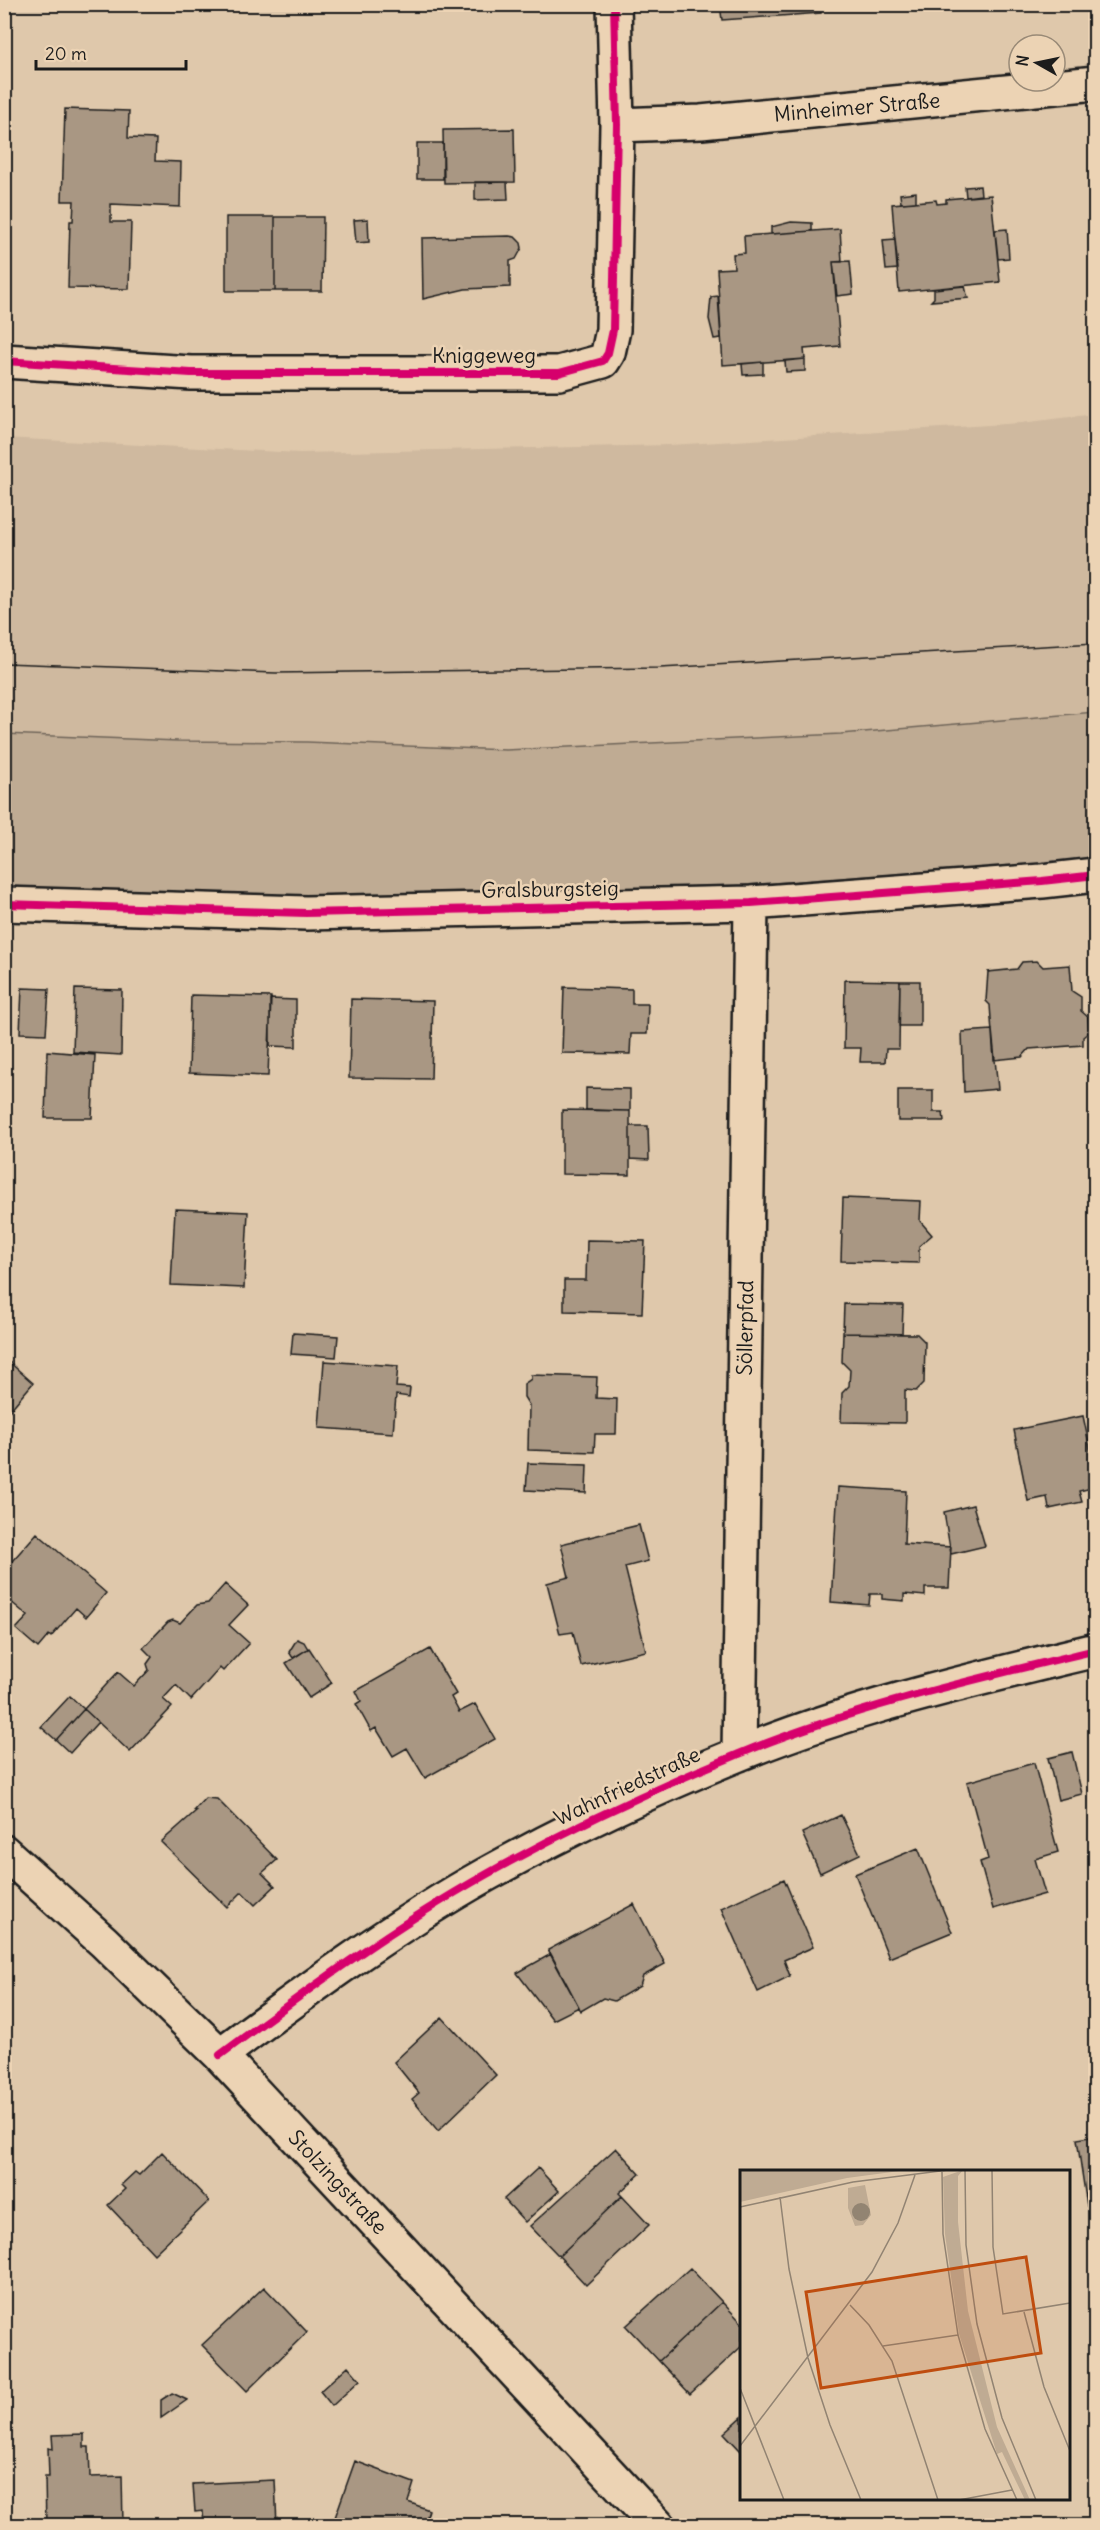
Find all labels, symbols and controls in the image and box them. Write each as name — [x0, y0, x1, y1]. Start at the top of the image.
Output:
scale bar — [36, 33, 186, 71]
north arrow — [1007, 33, 1067, 93]
text: 20 m — [45, 42, 87, 65]
text: N — [1011, 54, 1033, 68]
street label: Minheimer Straße — [773, 86, 941, 128]
street label: Kniggeweg — [432, 342, 536, 369]
street label: Gralsburgsteig — [481, 874, 619, 904]
street label: Söllerpfad — [731, 1280, 759, 1376]
street label: Wahnfriedstraße — [550, 1740, 704, 1832]
street label: Stolzingstraße — [283, 2124, 393, 2240]
inset map — [740, 2170, 1070, 2500]

